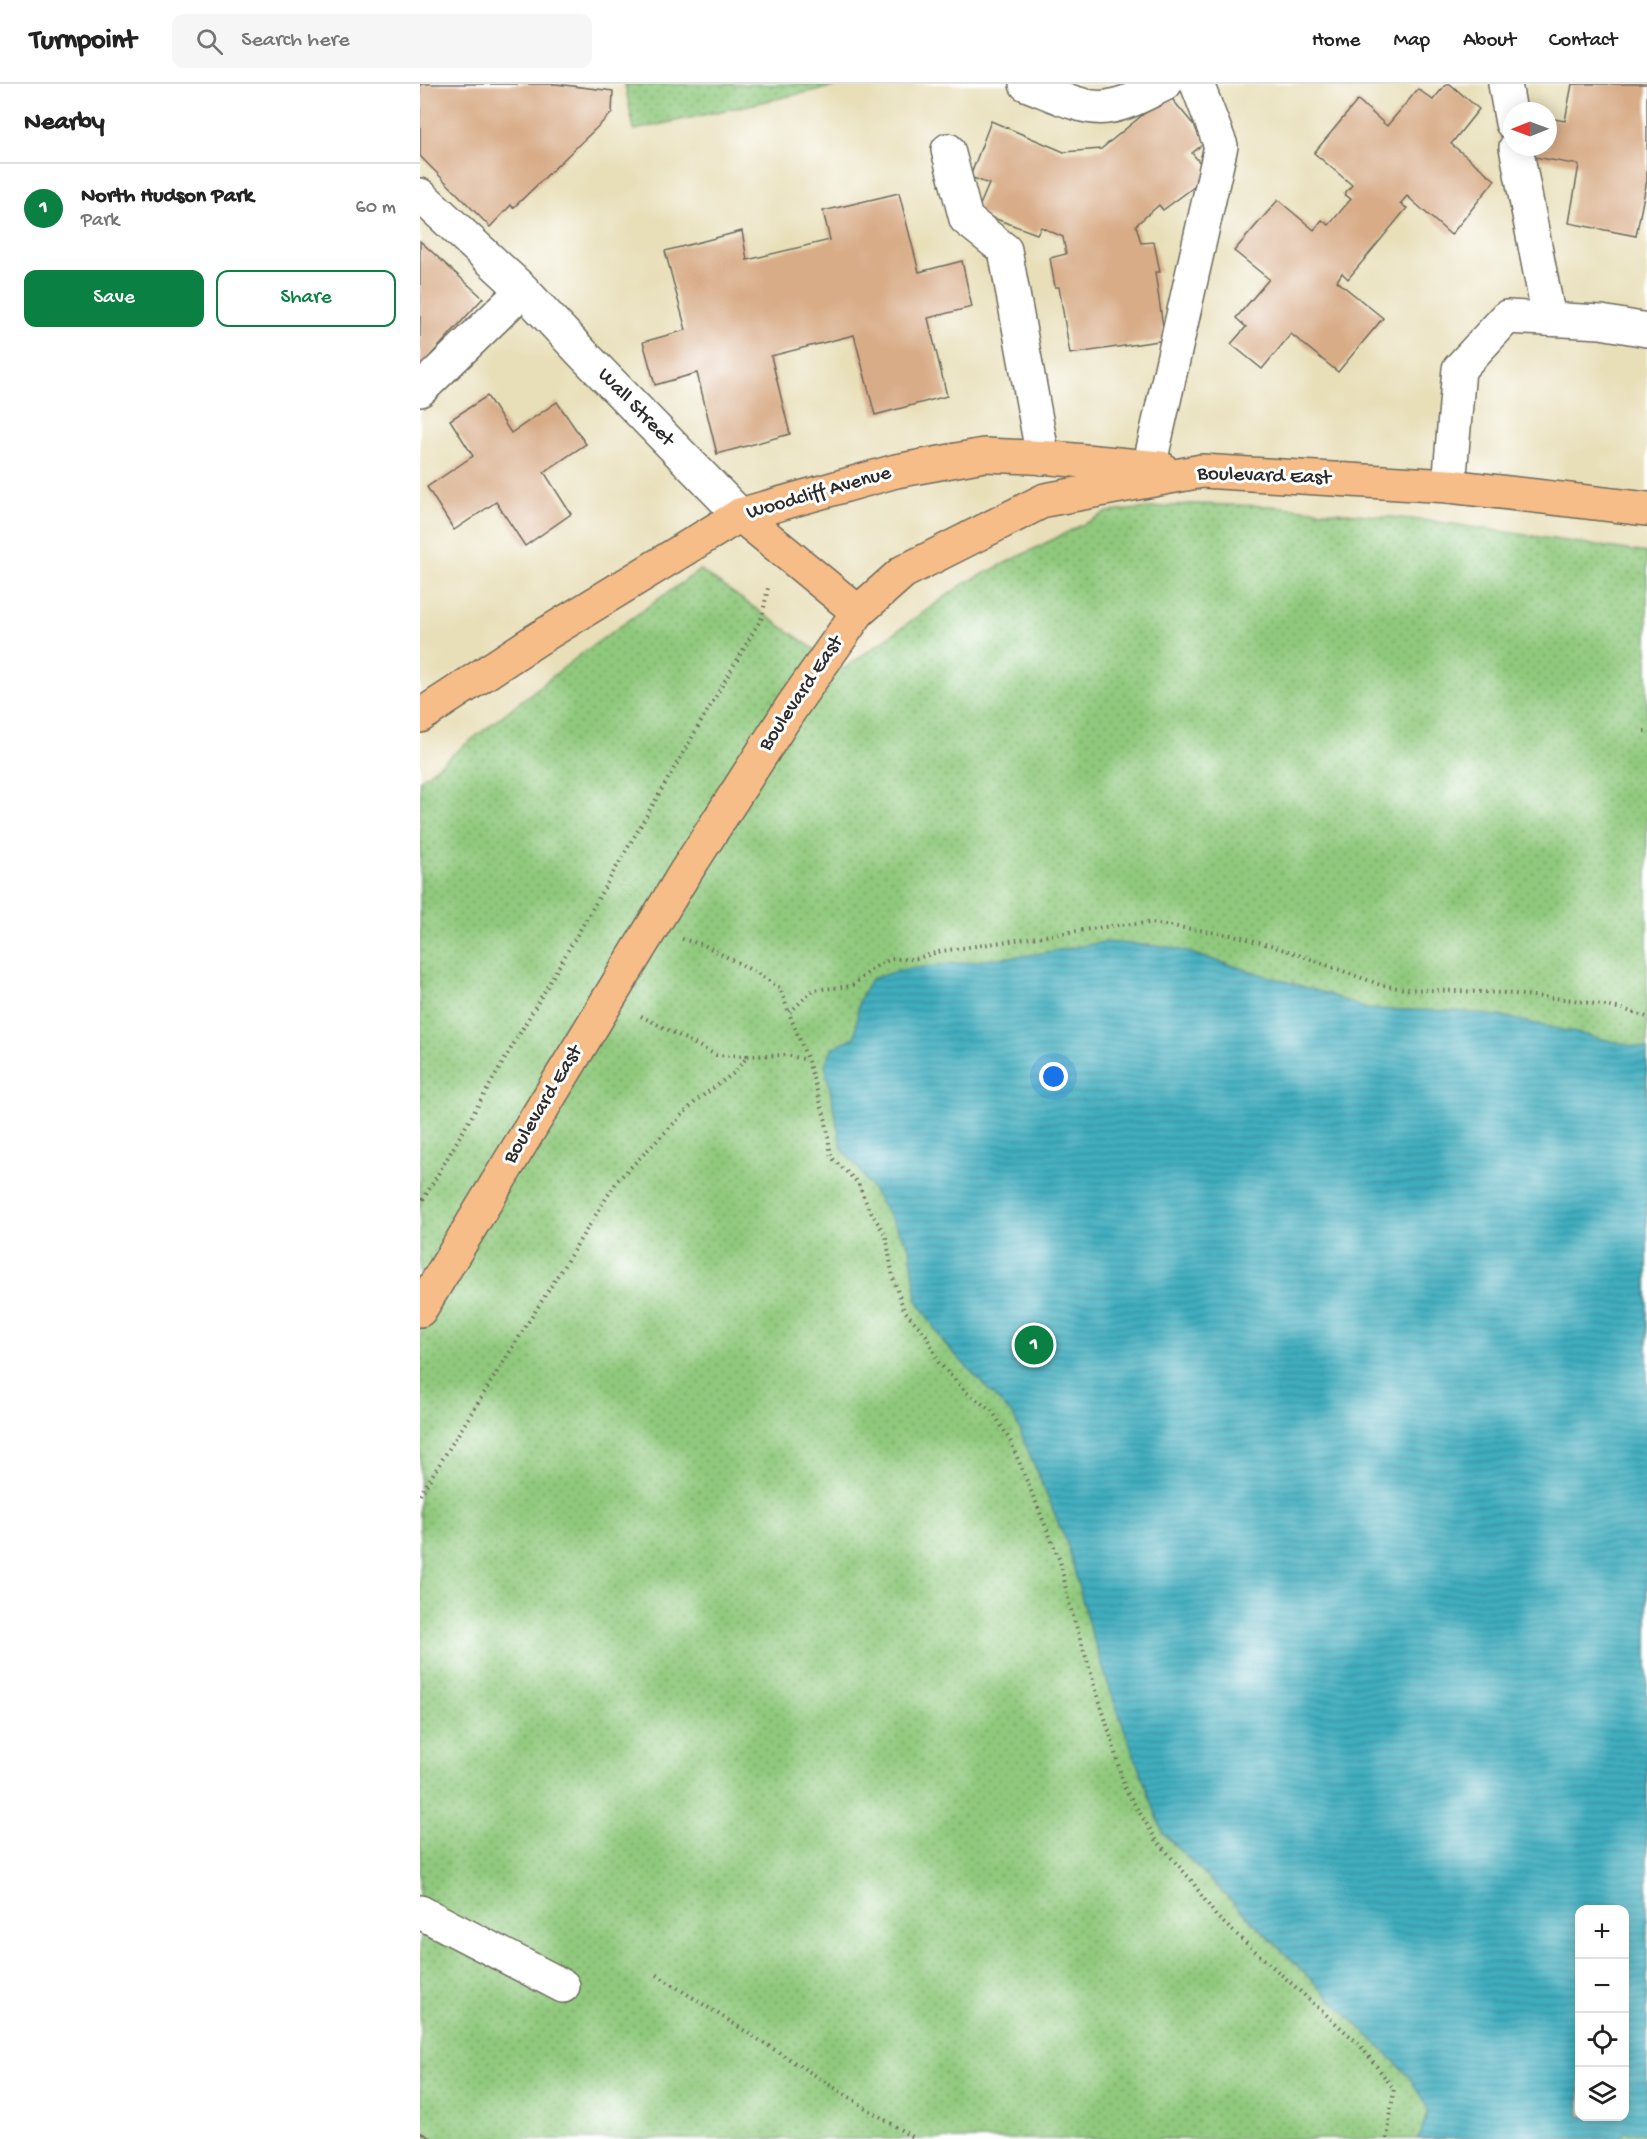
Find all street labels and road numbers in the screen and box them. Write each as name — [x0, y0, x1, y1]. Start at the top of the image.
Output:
street label: Wall Street — [591, 363, 680, 454]
street label: Woodcliff Avenue — [744, 461, 895, 527]
street label: Boulevard East — [1196, 462, 1334, 492]
street label: Boulevard East — [754, 630, 851, 757]
street label: Boulevard East — [498, 1039, 590, 1170]

